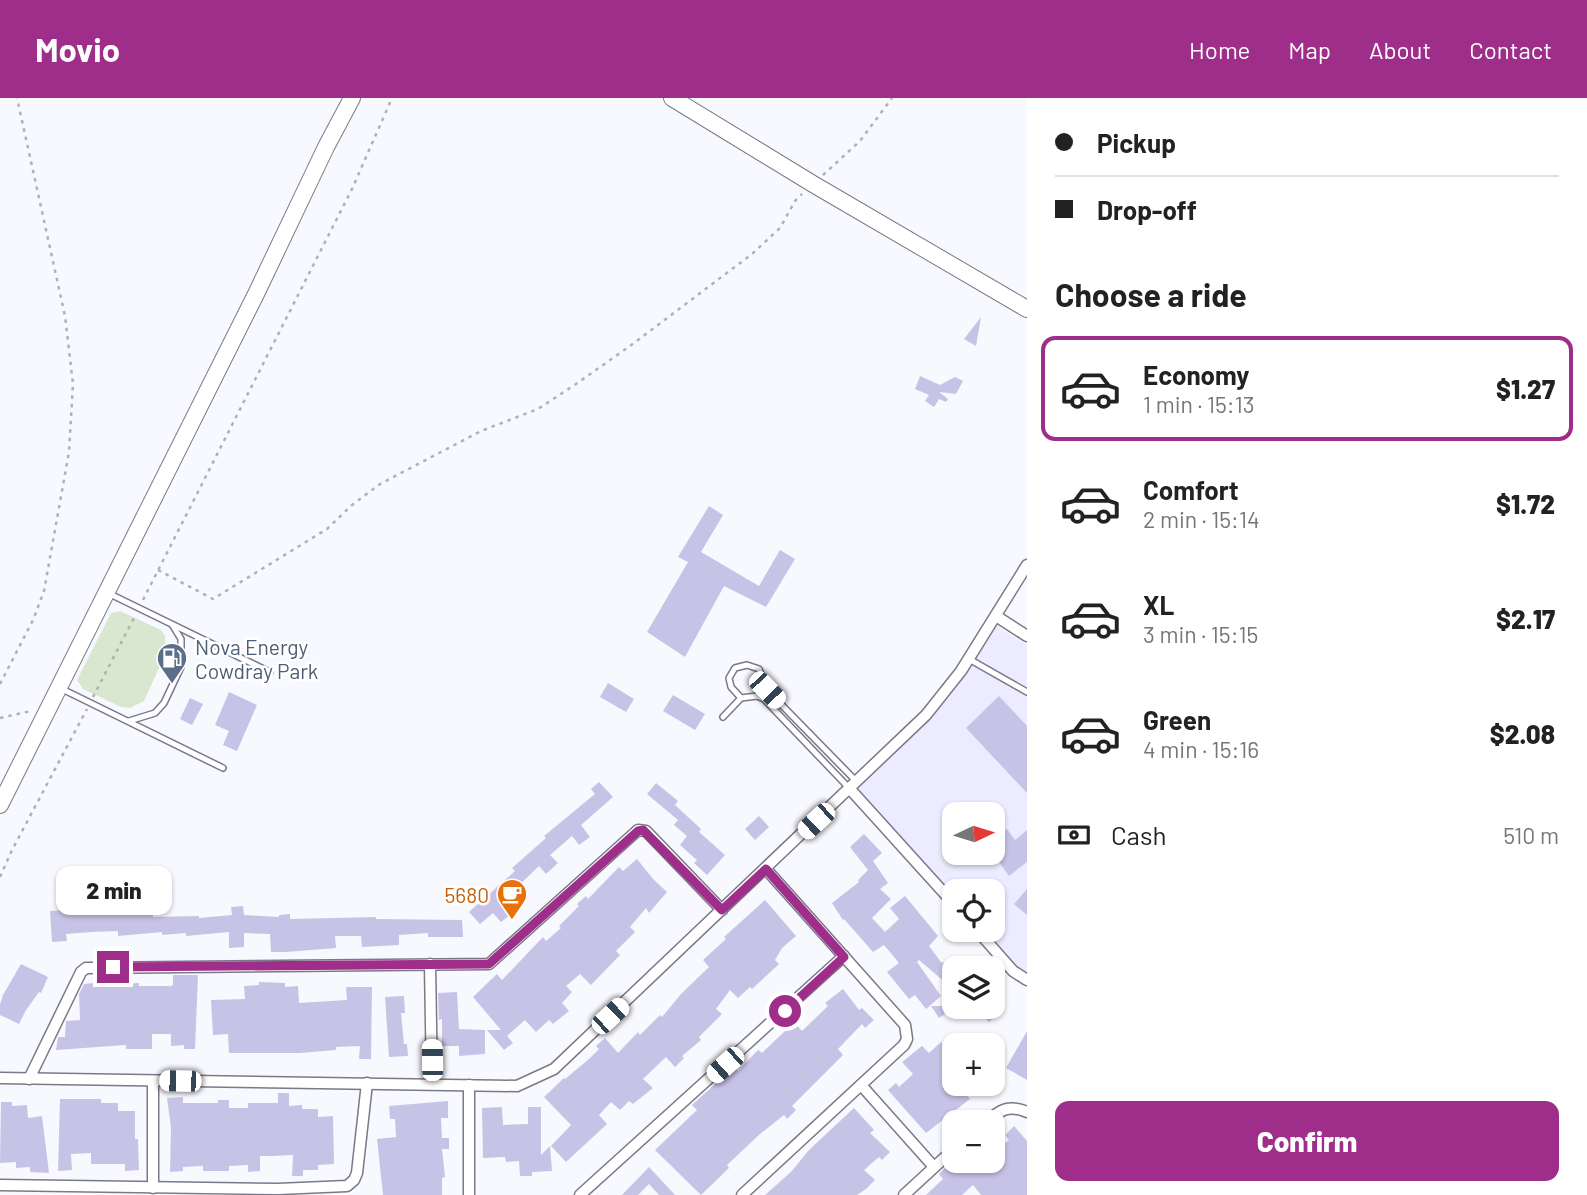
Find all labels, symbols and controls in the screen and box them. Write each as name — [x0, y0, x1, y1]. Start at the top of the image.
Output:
text: Movio — [35, 29, 120, 69]
text: Home — [1189, 35, 1250, 64]
text: Map — [1288, 35, 1331, 64]
text: About — [1369, 35, 1431, 64]
text: Contact — [1469, 35, 1552, 64]
text: Pickup — [1097, 127, 1176, 158]
text: Drop-off — [1097, 194, 1197, 225]
text: Choose a ride — [1055, 275, 1247, 313]
icon: car — [1059, 357, 1122, 420]
text: Economy — [1143, 359, 1249, 390]
text: $1.27 — [1496, 373, 1555, 404]
text: 1 min · 15:13 — [1143, 390, 1255, 418]
icon: car — [1059, 472, 1122, 535]
text: Comfort — [1143, 474, 1239, 505]
text: $1.72 — [1496, 488, 1555, 519]
text: 2 min · 15:14 — [1143, 505, 1260, 533]
icon: car — [1059, 587, 1122, 650]
text: XL — [1143, 589, 1174, 620]
text: $2.17 — [1496, 603, 1555, 634]
text: 3 min · 15:15 — [1143, 620, 1258, 648]
place label: Nova Energy Cowdray Park — [195, 634, 318, 683]
fuel station icon: Nova Energy Cowdray Park — [155, 641, 189, 685]
car — [745, 668, 790, 712]
icon: car — [1059, 702, 1122, 765]
text: Green — [1143, 704, 1211, 735]
text: $2.08 — [1490, 718, 1555, 749]
text: 4 min · 15:16 — [1143, 735, 1259, 763]
car — [794, 799, 839, 843]
north arrow — [942, 802, 1004, 864]
map controls — [942, 802, 1005, 1173]
icon: cash — [1055, 816, 1093, 854]
text: Cash — [1111, 819, 1166, 850]
text: 510 m — [1503, 821, 1559, 849]
callout: 2 min — [55, 866, 171, 914]
text: 2 min — [86, 876, 142, 904]
cafe icon: 5680 — [495, 877, 529, 921]
button: locate — [942, 879, 1005, 942]
place label: 5680 — [445, 882, 489, 907]
route end — [97, 951, 129, 983]
button: layers — [942, 956, 1005, 1019]
car — [588, 994, 633, 1038]
route start — [769, 995, 801, 1027]
button: + — [942, 1033, 1005, 1096]
car — [422, 1039, 443, 1081]
car — [703, 1043, 748, 1087]
car — [159, 1070, 202, 1092]
button: Confirm — [1055, 1101, 1559, 1181]
button: − — [942, 1110, 1005, 1173]

